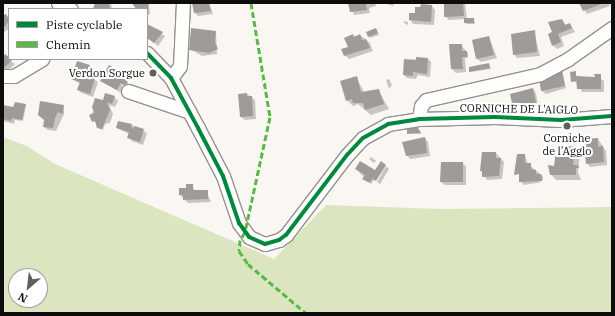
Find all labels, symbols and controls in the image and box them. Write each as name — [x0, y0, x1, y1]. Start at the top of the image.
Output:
legend — [8, 8, 148, 60]
text: Piste cyclable — [46, 17, 122, 32]
text: Chemin — [46, 37, 91, 52]
place label: Verdon Sorgue — [69, 66, 145, 80]
marker: Verdon Sorgue — [148, 68, 158, 78]
street label: CORNICHE DE L'AIGLO — [460, 101, 578, 117]
marker: Corniche de l'Agglo — [562, 121, 572, 131]
place label: Corniche de l'Agglo — [542, 132, 592, 158]
north arrow — [8, 268, 48, 308]
text: N — [16, 289, 30, 306]

